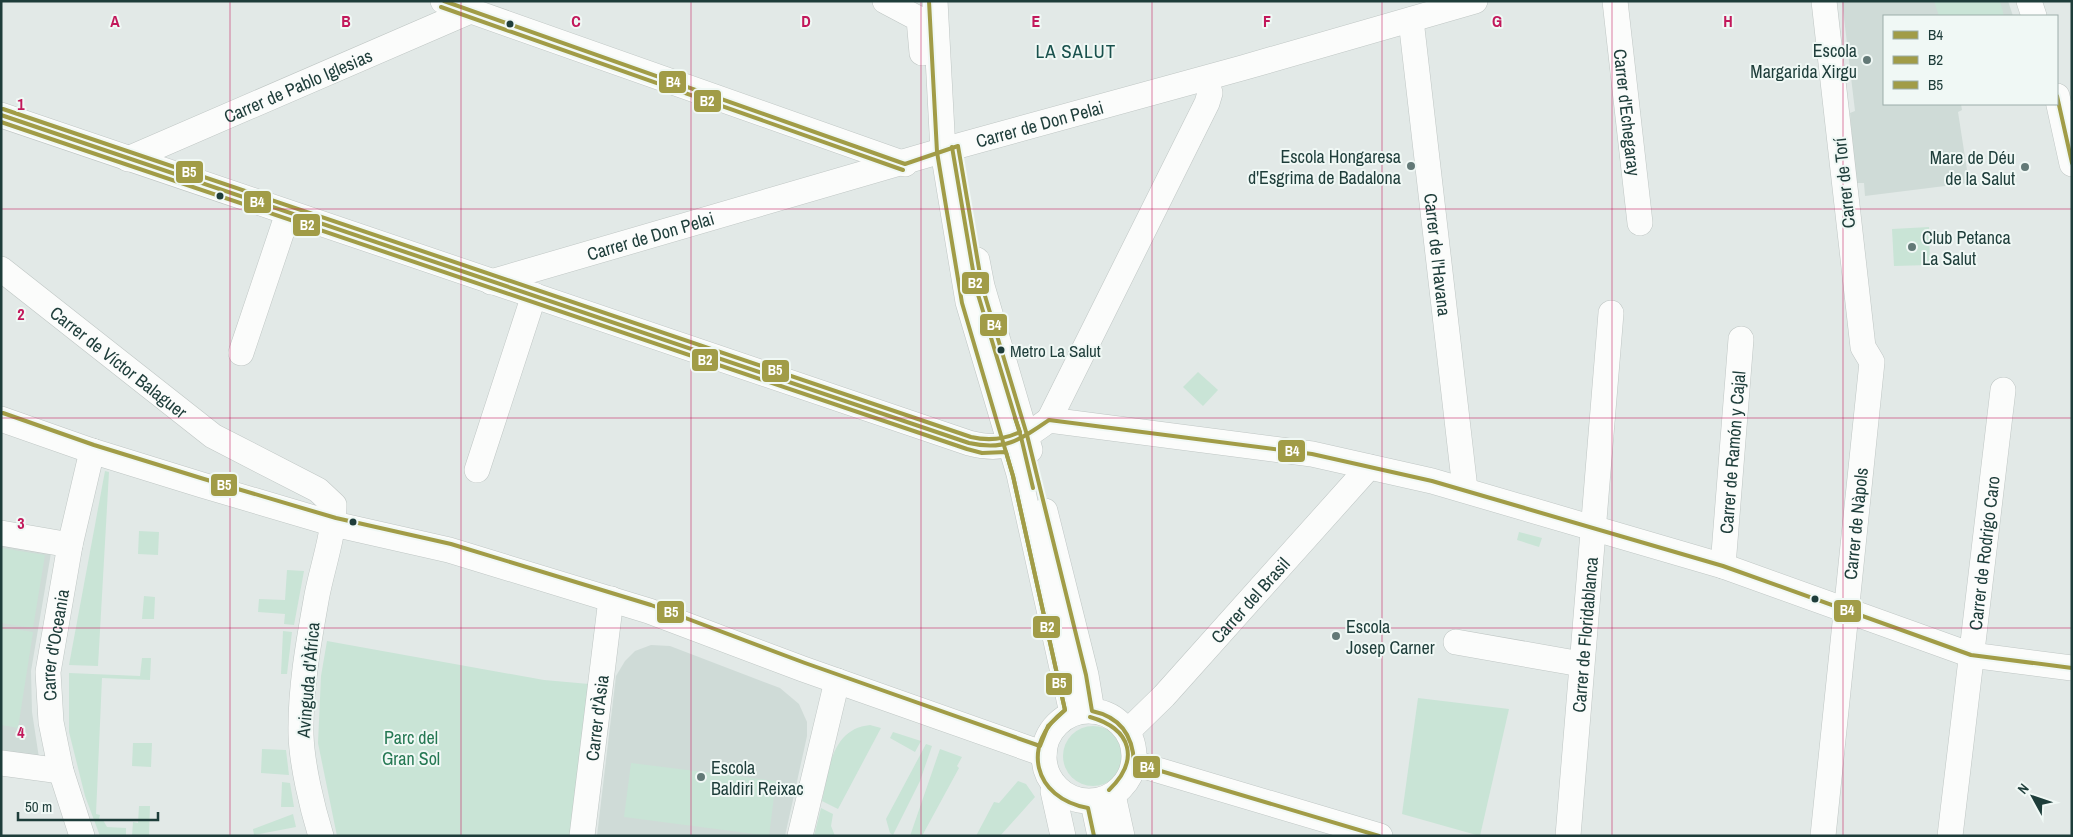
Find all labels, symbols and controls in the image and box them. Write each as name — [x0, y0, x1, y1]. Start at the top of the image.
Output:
text: A — [110, 10, 120, 32]
text: B — [341, 10, 351, 32]
text: C — [571, 10, 581, 32]
text: D — [801, 10, 811, 32]
text: E — [1032, 10, 1041, 32]
text: F — [1263, 10, 1271, 32]
text: G — [1492, 10, 1502, 32]
text: H — [1723, 10, 1733, 32]
legend — [1883, 15, 2058, 105]
unlabelled marker — [505, 19, 515, 29]
text: B4 — [1928, 24, 1943, 45]
district label: LA SALUT — [1036, 38, 1116, 64]
place label: Escola Margarida Xirgu — [1750, 38, 1857, 84]
street label: Carrer de Pablo Iglesias — [220, 42, 376, 129]
street label: Carrer d'Echegaray — [1608, 47, 1647, 178]
text: B2 — [1928, 49, 1943, 70]
marker: Escola Margarida Xirgu — [1861, 54, 1873, 66]
line badge: B4 — [658, 70, 687, 94]
text: B4 — [666, 73, 681, 91]
text: B5 — [1928, 74, 1943, 95]
line badge: B2 — [693, 89, 722, 113]
text: B2 — [700, 92, 714, 110]
text: 1 — [17, 93, 25, 115]
street label: Carrer de Don Pelai — [973, 94, 1106, 153]
street label: Carrer de Torí — [1827, 136, 1861, 229]
place label: Escola Hongaresa d'Esgrima de Badalona — [1248, 144, 1401, 190]
place label: Mare de Déu de la Salut — [1930, 145, 2015, 191]
line badge: B5 — [175, 160, 204, 184]
marker: Escola Hongaresa d'Esgrima de Badalona — [1405, 160, 1417, 172]
marker: Mare de Déu de la Salut — [2019, 161, 2031, 173]
text: B5 — [182, 163, 197, 181]
line badge: B4 — [243, 190, 272, 214]
unlabelled marker — [215, 191, 225, 201]
street label: Carrer de l'Havana — [1419, 192, 1457, 317]
text: B4 — [250, 193, 265, 211]
street label: Carrer de Don Pelai — [584, 205, 717, 266]
line badge: B2 — [292, 213, 321, 237]
text: B2 — [300, 216, 314, 234]
place label: Club Petanca La Salut — [1922, 225, 2011, 271]
marker: Club Petanca La Salut — [1906, 241, 1918, 253]
line badge: B2 — [961, 271, 990, 295]
text: B2 — [968, 274, 982, 292]
street label: Carrer de Víctor Balaguer — [45, 300, 193, 424]
text: 2 — [17, 303, 25, 325]
line badge: B4 — [979, 313, 1008, 337]
text: B4 — [987, 316, 1002, 334]
place label: Metro La Salut — [1010, 339, 1101, 362]
marker: Metro La Salut — [996, 345, 1006, 355]
line badge: B2 — [691, 348, 719, 372]
text: B2 — [698, 351, 712, 369]
line badge: B5 — [761, 359, 790, 383]
text: B5 — [768, 361, 783, 379]
street label: Carrer de Ramón y Cajal — [1713, 370, 1751, 535]
line badge: B4 — [1277, 439, 1306, 463]
text: B4 — [1285, 442, 1300, 460]
street label: Carrer de Nàpols — [1837, 466, 1874, 581]
line badge: B5 — [210, 473, 238, 497]
street label: Carrer de Rodrigo Caro — [1962, 474, 2005, 632]
text: B5 — [217, 476, 232, 494]
text: 3 — [17, 512, 25, 534]
unlabelled marker — [348, 517, 358, 527]
street label: Carrer del Brasil — [1205, 552, 1295, 648]
street label: Carrer de Floridablanca — [1566, 556, 1603, 713]
street label: Carrer d'Oceania — [36, 587, 75, 702]
unlabelled marker — [1810, 594, 1820, 604]
line badge: B4 — [1833, 599, 1862, 623]
line badge: B5 — [656, 600, 685, 624]
text: B4 — [1840, 601, 1855, 619]
text: B5 — [664, 603, 679, 621]
place label: Escola Josep Carner — [1346, 614, 1435, 660]
line badge: B2 — [1032, 615, 1061, 639]
text: B2 — [1040, 618, 1054, 636]
street label: Avinguda d'Àfrica — [290, 621, 325, 740]
marker: Escola Josep Carner — [1330, 630, 1342, 642]
line badge: B5 — [1045, 672, 1073, 696]
street label: Carrer d'Àsia — [579, 673, 614, 762]
text: B5 — [1052, 674, 1067, 692]
text: 4 — [17, 721, 25, 743]
park label: Parc del Gran Sol — [382, 725, 440, 771]
place label: Escola Baldiri Reixac — [711, 755, 804, 801]
line badge: B4 — [1132, 755, 1161, 779]
text: B4 — [1140, 758, 1155, 776]
marker: Escola Baldiri Reixac — [695, 771, 707, 783]
north arrow — [2008, 772, 2058, 822]
text: N — [2013, 780, 2033, 798]
scale bar — [18, 790, 158, 822]
text: 50 m — [25, 796, 52, 817]

